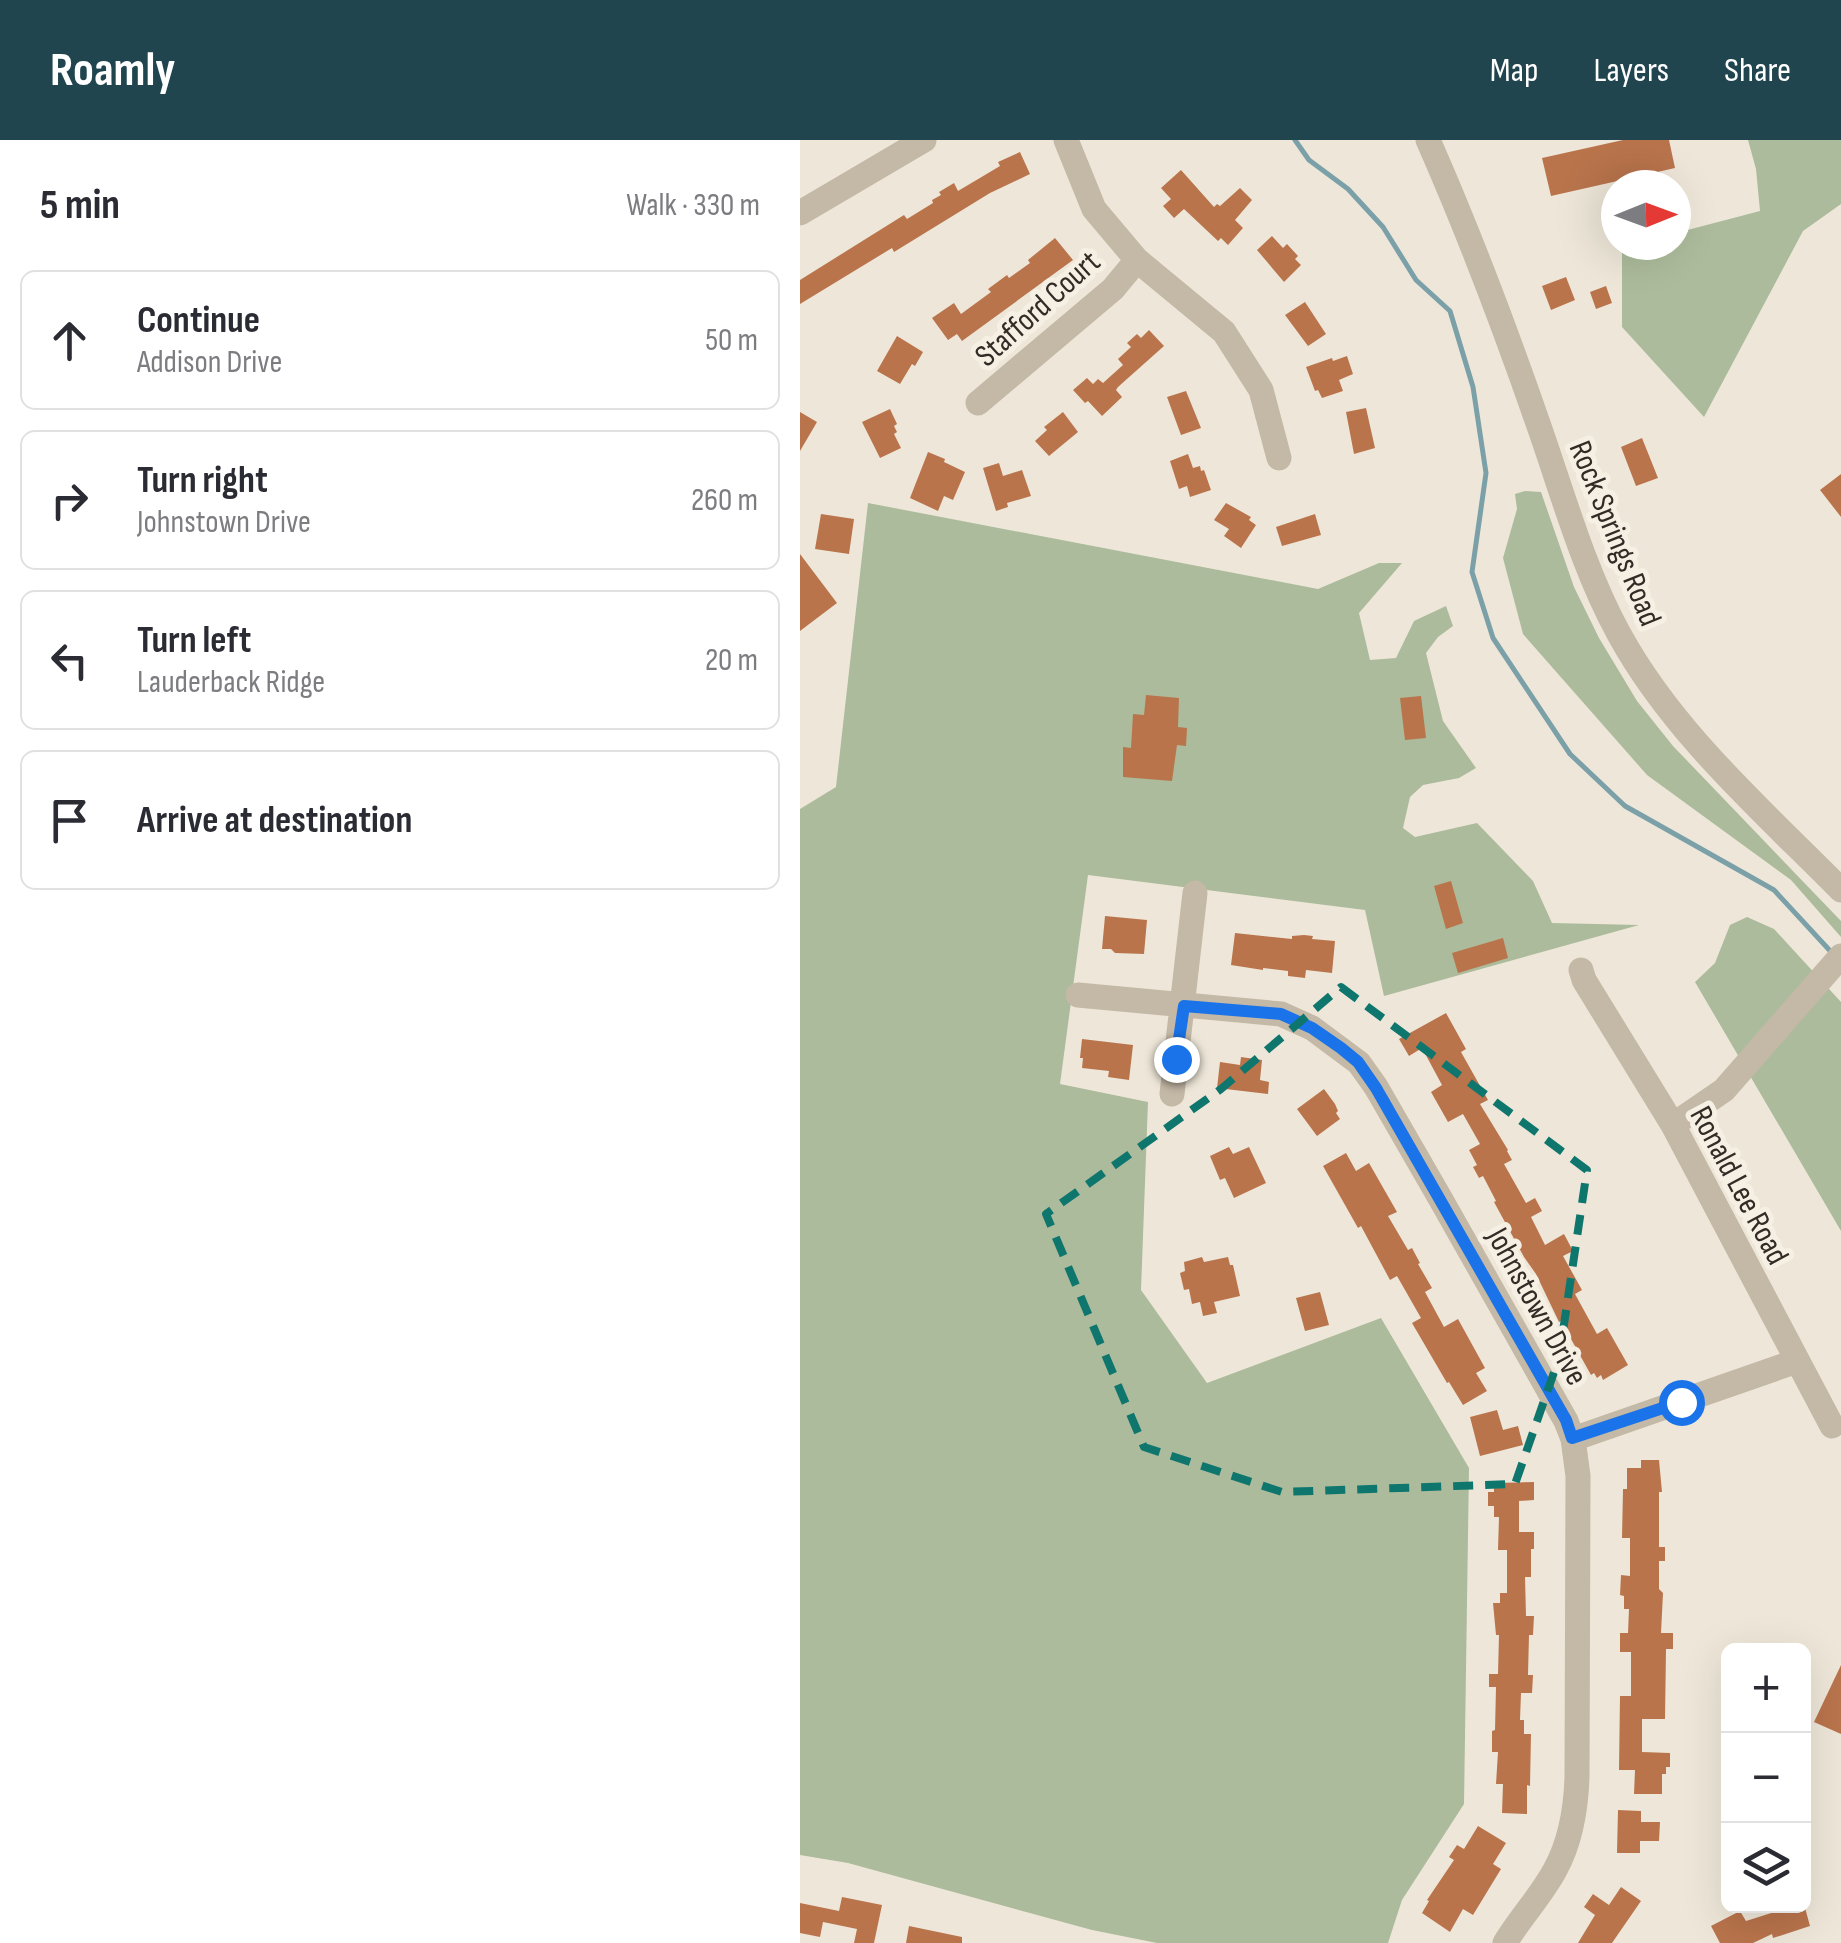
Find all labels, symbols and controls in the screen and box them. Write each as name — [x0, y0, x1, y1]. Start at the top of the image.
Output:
text: Roamly — [50, 42, 175, 99]
text: Map — [1490, 49, 1538, 92]
text: Layers — [1593, 49, 1669, 92]
text: Share — [1724, 49, 1791, 92]
north arrow — [1601, 170, 1691, 260]
text: 5 min — [40, 180, 120, 231]
text: Walk · 330 m — [626, 186, 760, 225]
street label: Stafford Court — [967, 243, 1109, 375]
text: Continue — [137, 298, 260, 343]
icon: ahead — [42, 313, 97, 368]
text: 50 m — [705, 321, 758, 360]
text: Addison Drive — [137, 343, 282, 382]
street label: Rock Springs Road — [1560, 435, 1669, 632]
text: Turn right — [137, 458, 268, 503]
icon: right — [42, 473, 97, 528]
text: 260 m — [691, 481, 758, 520]
text: Johnstown Drive — [137, 503, 311, 542]
text: Turn left — [137, 618, 251, 663]
icon: left — [42, 633, 97, 688]
text: 20 m — [705, 641, 758, 680]
text: Lauderback Ridge — [137, 663, 325, 702]
icon: arrive — [42, 793, 97, 848]
text: Arrive at destination — [137, 798, 412, 843]
route end — [1154, 1037, 1200, 1083]
street label: Ronald Lee Road — [1681, 1100, 1797, 1272]
street label: Johnstown Drive — [1477, 1220, 1596, 1392]
route start — [1659, 1380, 1705, 1426]
map controls — [1721, 1643, 1811, 1913]
button: + — [1721, 1643, 1811, 1733]
button: − — [1721, 1733, 1811, 1823]
button: layers — [1721, 1823, 1811, 1913]

